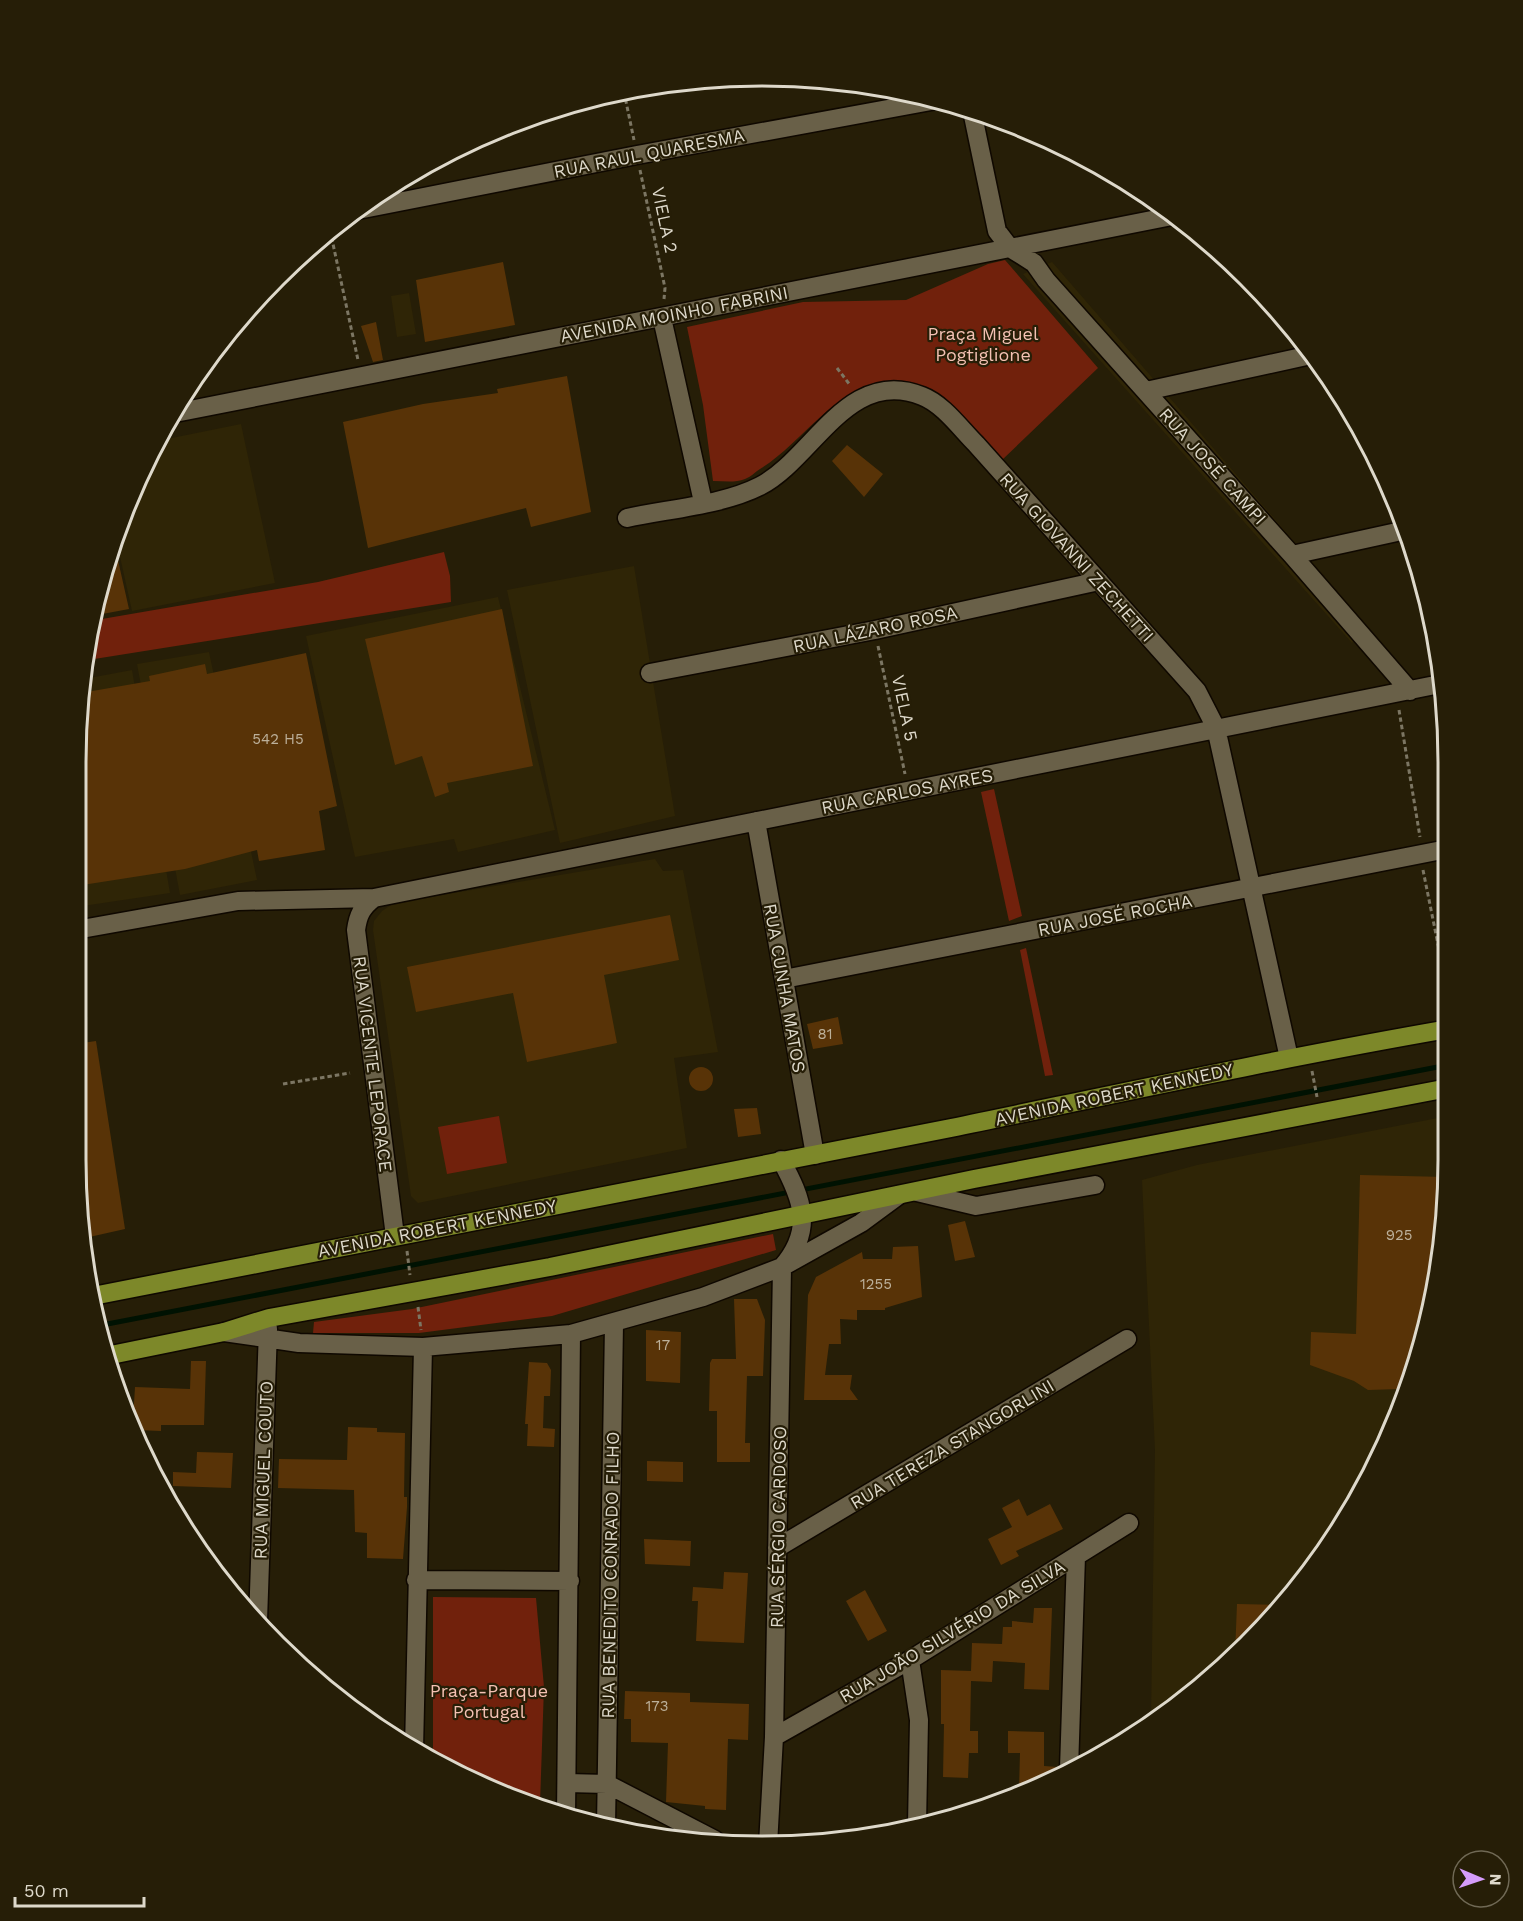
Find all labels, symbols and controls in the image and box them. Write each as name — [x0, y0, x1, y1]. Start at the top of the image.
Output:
street label: RUA RAUL QUARESMA — [552, 124, 746, 182]
street label: VIELA 2 — [648, 185, 682, 255]
street label: AVENIDA MOINHO FABRINI — [558, 282, 790, 346]
park label: Praça Miguel Pogtiglione — [928, 323, 1039, 365]
street label: RUA JOSÉ CAMPI — [1155, 403, 1271, 529]
street label: RUA GIOVANNI ZECHETTI — [996, 468, 1158, 646]
street label: RUA LÁZARO ROSA — [791, 601, 959, 657]
street label: VIELA 5 — [888, 673, 922, 743]
house number: 542 H5 — [252, 730, 304, 748]
street label: RUA CARLOS AYRES — [819, 764, 995, 818]
street label: RUA JOSÉ ROCHA — [1036, 890, 1194, 940]
street label: RUA CUNHA MATOS — [760, 902, 810, 1074]
street label: RUA VICENTE LEPORACE — [349, 955, 397, 1173]
house number: 81 — [817, 1025, 833, 1043]
street label: AVENIDA ROBERT KENNEDY — [993, 1058, 1236, 1130]
street label: AVENIDA ROBERT KENNEDY — [316, 1194, 559, 1262]
house number: 925 — [1386, 1226, 1412, 1244]
house number: 1255 — [860, 1275, 892, 1293]
house number: 17 — [656, 1336, 670, 1354]
street label: RUA TEREZA STANGORLINI — [846, 1375, 1058, 1513]
street label: RUA MIGUEL COUTO — [249, 1380, 277, 1560]
street label: RUA SÉRGIO CARDOSO — [766, 1426, 790, 1628]
street label: RUA BENEDITO CONRADO FILHO — [597, 1431, 623, 1719]
street label: RUA JOÃO SILVÉRIO DA SILVA — [835, 1555, 1069, 1707]
park label: Praça-Parque Portugal — [430, 1680, 548, 1722]
house number: 173 — [645, 1697, 669, 1715]
north arrow — [1451, 1849, 1511, 1909]
scale bar — [15, 1870, 144, 1908]
text: N — [1486, 1873, 1505, 1886]
text: 50 m — [24, 1880, 69, 1901]

